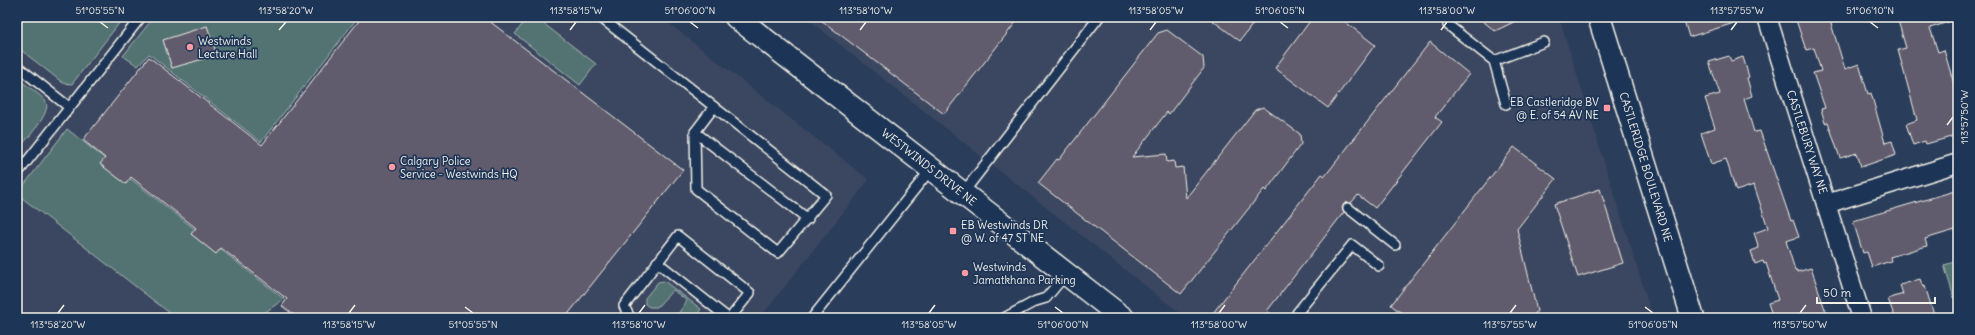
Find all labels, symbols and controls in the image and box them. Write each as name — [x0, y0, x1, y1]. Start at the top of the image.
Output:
text: 51°05'55"N — [75, 4, 125, 17]
text: 113°58'20"W — [259, 4, 313, 17]
text: 113°58'15"W — [550, 4, 602, 17]
text: 51°06'00"N — [665, 4, 715, 17]
text: 113°58'10"W — [839, 4, 893, 17]
text: 113°58'05"W — [1128, 4, 1184, 17]
text: 51°06'05"N — [1255, 4, 1305, 17]
text: 113°58'00"W — [1419, 4, 1475, 17]
text: 113°57'55"W — [1710, 4, 1764, 17]
text: 51°06'10"N — [1846, 4, 1894, 17]
place label: Westwinds Lecture Hall — [198, 34, 257, 61]
marker: Westwinds Lecture Hall — [185, 42, 195, 52]
street label: CASTLEBURY WAY NE — [1784, 88, 1830, 196]
street label: CASTLERIDGE BOULEVARD NE — [1616, 90, 1676, 244]
text: 113°57'50"W — [1958, 90, 1971, 144]
place label: EB Castleridge BV @ E. of 54 AV NE — [1510, 95, 1599, 122]
marker: EB Castleridge BV @ E. of 54 AV NE — [1602, 103, 1612, 113]
street label: WESTWINDS DRIVE NE — [879, 126, 979, 208]
place label: Calgary Police Service - Westwinds HQ — [400, 154, 518, 181]
marker: Calgary Police Service - Westwinds HQ — [387, 162, 397, 172]
place label: EB Westwinds DR @ W. of 47 ST NE — [961, 218, 1048, 245]
marker: EB Westwinds DR @ W. of 47 ST NE — [948, 226, 958, 236]
place label: Westwinds Jamatkhana Parking — [973, 260, 1076, 287]
marker: Westwinds Jamatkhana Parking — [960, 268, 970, 278]
scale bar — [1817, 279, 1935, 305]
text: 50 m — [1823, 285, 1852, 300]
text: 113°58'20"W — [31, 318, 85, 331]
text: 113°58'15"W — [323, 318, 375, 331]
text: 51°05'55"N — [448, 318, 498, 331]
text: 113°58'10"W — [612, 318, 666, 331]
text: 113°58'05"W — [901, 318, 957, 331]
text: 51°06'00"N — [1038, 318, 1088, 331]
text: 113°58'00"W — [1191, 318, 1247, 331]
text: 113°57'55"W — [1483, 318, 1537, 331]
text: 51°06'05"N — [1628, 318, 1678, 331]
text: 113°57'50"W — [1773, 318, 1827, 331]

